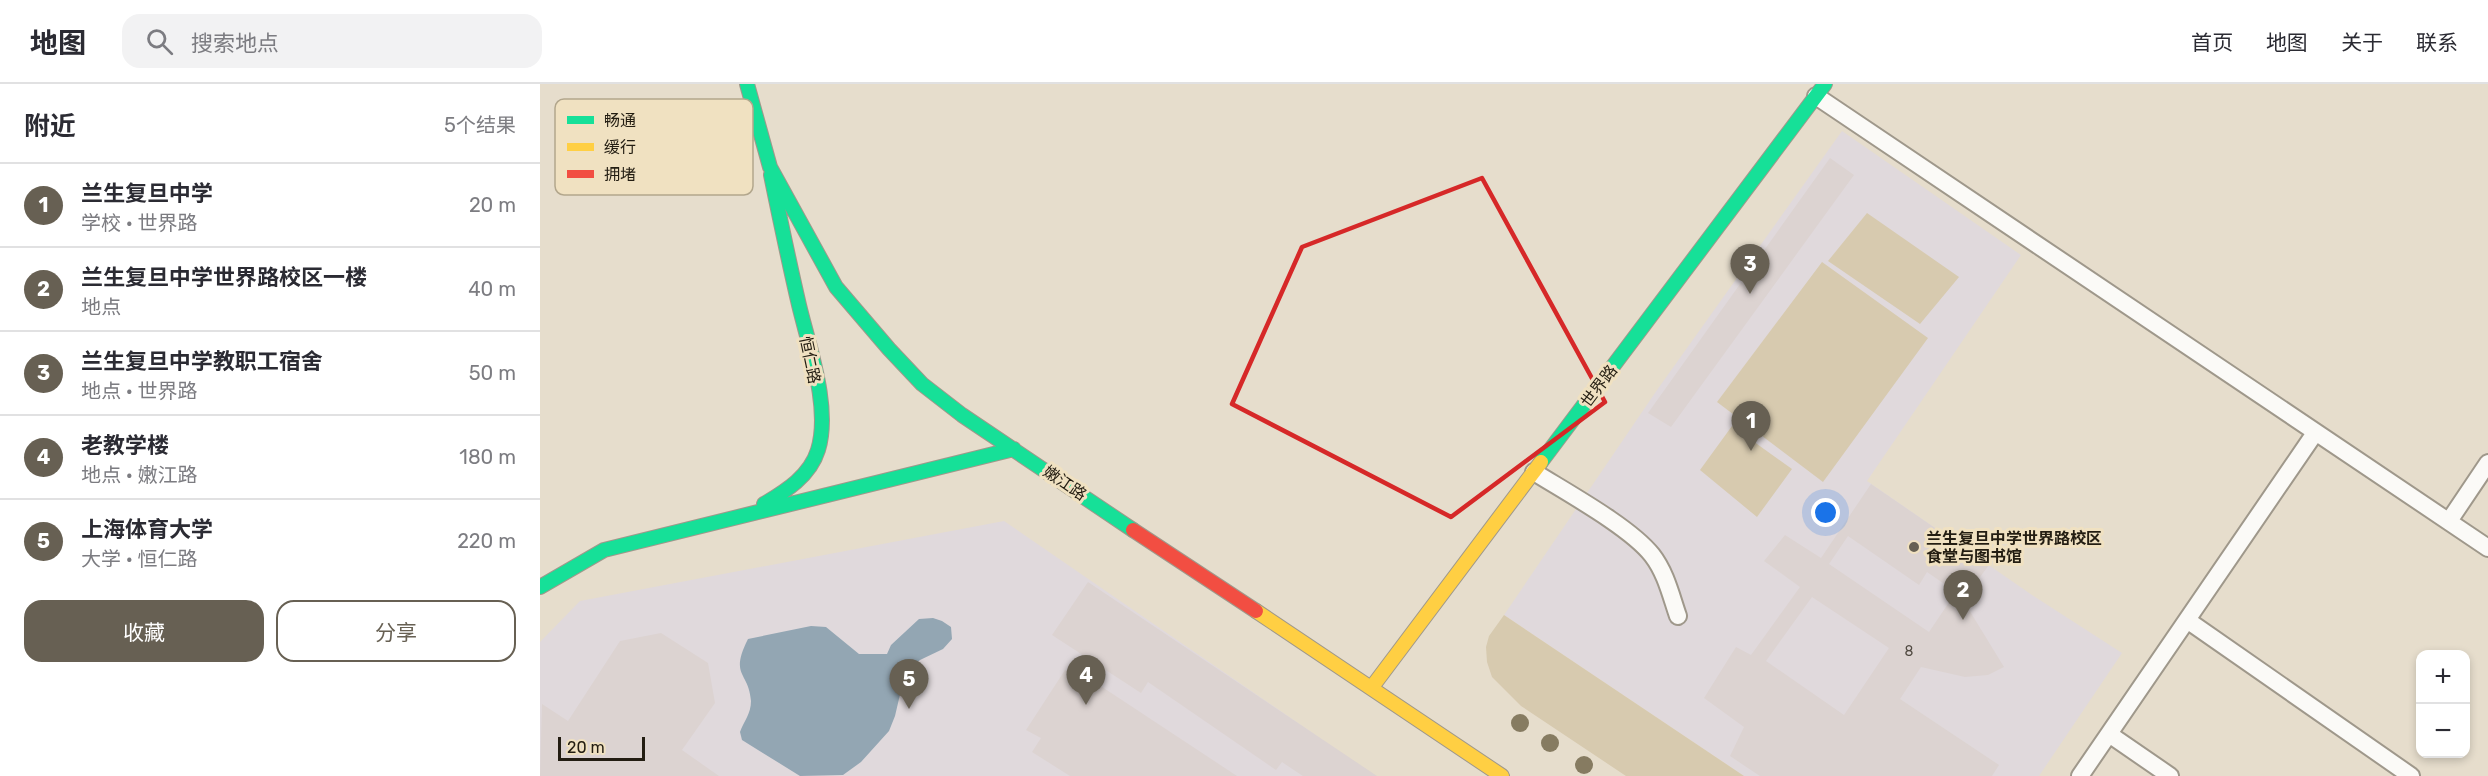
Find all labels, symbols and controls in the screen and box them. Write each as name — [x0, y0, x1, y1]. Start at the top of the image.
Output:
search box — [122, 14, 542, 68]
icon: search — [143, 25, 176, 58]
text: 地图 — [30, 27, 86, 60]
text: 搜索地点 — [191, 30, 279, 57]
text: 首页 — [2191, 30, 2233, 55]
text: 地图 — [2266, 30, 2308, 55]
text: 关于 — [2341, 30, 2383, 55]
text: 联系 — [2416, 30, 2458, 55]
legend — [555, 99, 753, 195]
text: 附近 — [24, 111, 76, 142]
text: 畅通 — [604, 111, 636, 130]
text: 5个结果 — [444, 113, 516, 137]
text: 缓行 — [604, 138, 636, 157]
text: 拥堵 — [604, 165, 636, 184]
text: 兰生复旦中学 — [81, 180, 213, 207]
text: 1 — [39, 193, 48, 217]
text: 20 m — [469, 193, 516, 217]
text: 学校 · 世界路 — [81, 211, 197, 235]
pin: 3 — [1730, 244, 1770, 294]
text: 兰生复旦中学世界路校区一楼 — [81, 264, 367, 291]
text: 2 — [37, 277, 50, 301]
text: 40 m — [468, 277, 516, 301]
text: 地点 — [81, 295, 121, 319]
street label: 恒仁路 — [796, 335, 824, 385]
text: 兰生复旦中学教职工宿舍 — [81, 348, 323, 375]
text: 3 — [37, 361, 50, 385]
text: 50 m — [469, 361, 516, 385]
street label: 世界路 — [1577, 361, 1621, 411]
text: 地点 · 世界路 — [81, 379, 197, 403]
pin: 1 — [1732, 402, 1770, 451]
text: 老教学楼 — [81, 432, 169, 459]
text: 4 — [37, 445, 50, 469]
text: 180 m — [459, 445, 516, 469]
street label: 嫩江路 — [1040, 462, 1090, 504]
text: 地点 · 嫩江路 — [81, 463, 197, 487]
your location — [1811, 498, 1840, 527]
text: 上海体育大学 — [81, 516, 213, 543]
text: 5 — [37, 529, 50, 553]
text: 220 m — [457, 529, 516, 553]
place label: 兰生复旦中学世界路校区 食堂与图书馆 — [1926, 529, 2102, 566]
marker: 兰生复旦中学世界路校区 食堂与图书馆 — [1907, 540, 1921, 554]
text: 大学 · 恒仁路 — [81, 547, 197, 571]
pin: 2 — [1944, 570, 1982, 620]
button: 收藏 — [24, 600, 264, 662]
button: 分享 — [276, 600, 516, 662]
house number: 8 — [1905, 643, 1914, 660]
map controls — [2416, 650, 2470, 758]
button: + — [2416, 650, 2470, 704]
pin: 4 — [1066, 656, 1106, 705]
pin: 5 — [890, 660, 928, 709]
button: − — [2416, 704, 2470, 758]
scale bar — [558, 734, 645, 762]
text: 20 m — [567, 738, 605, 757]

